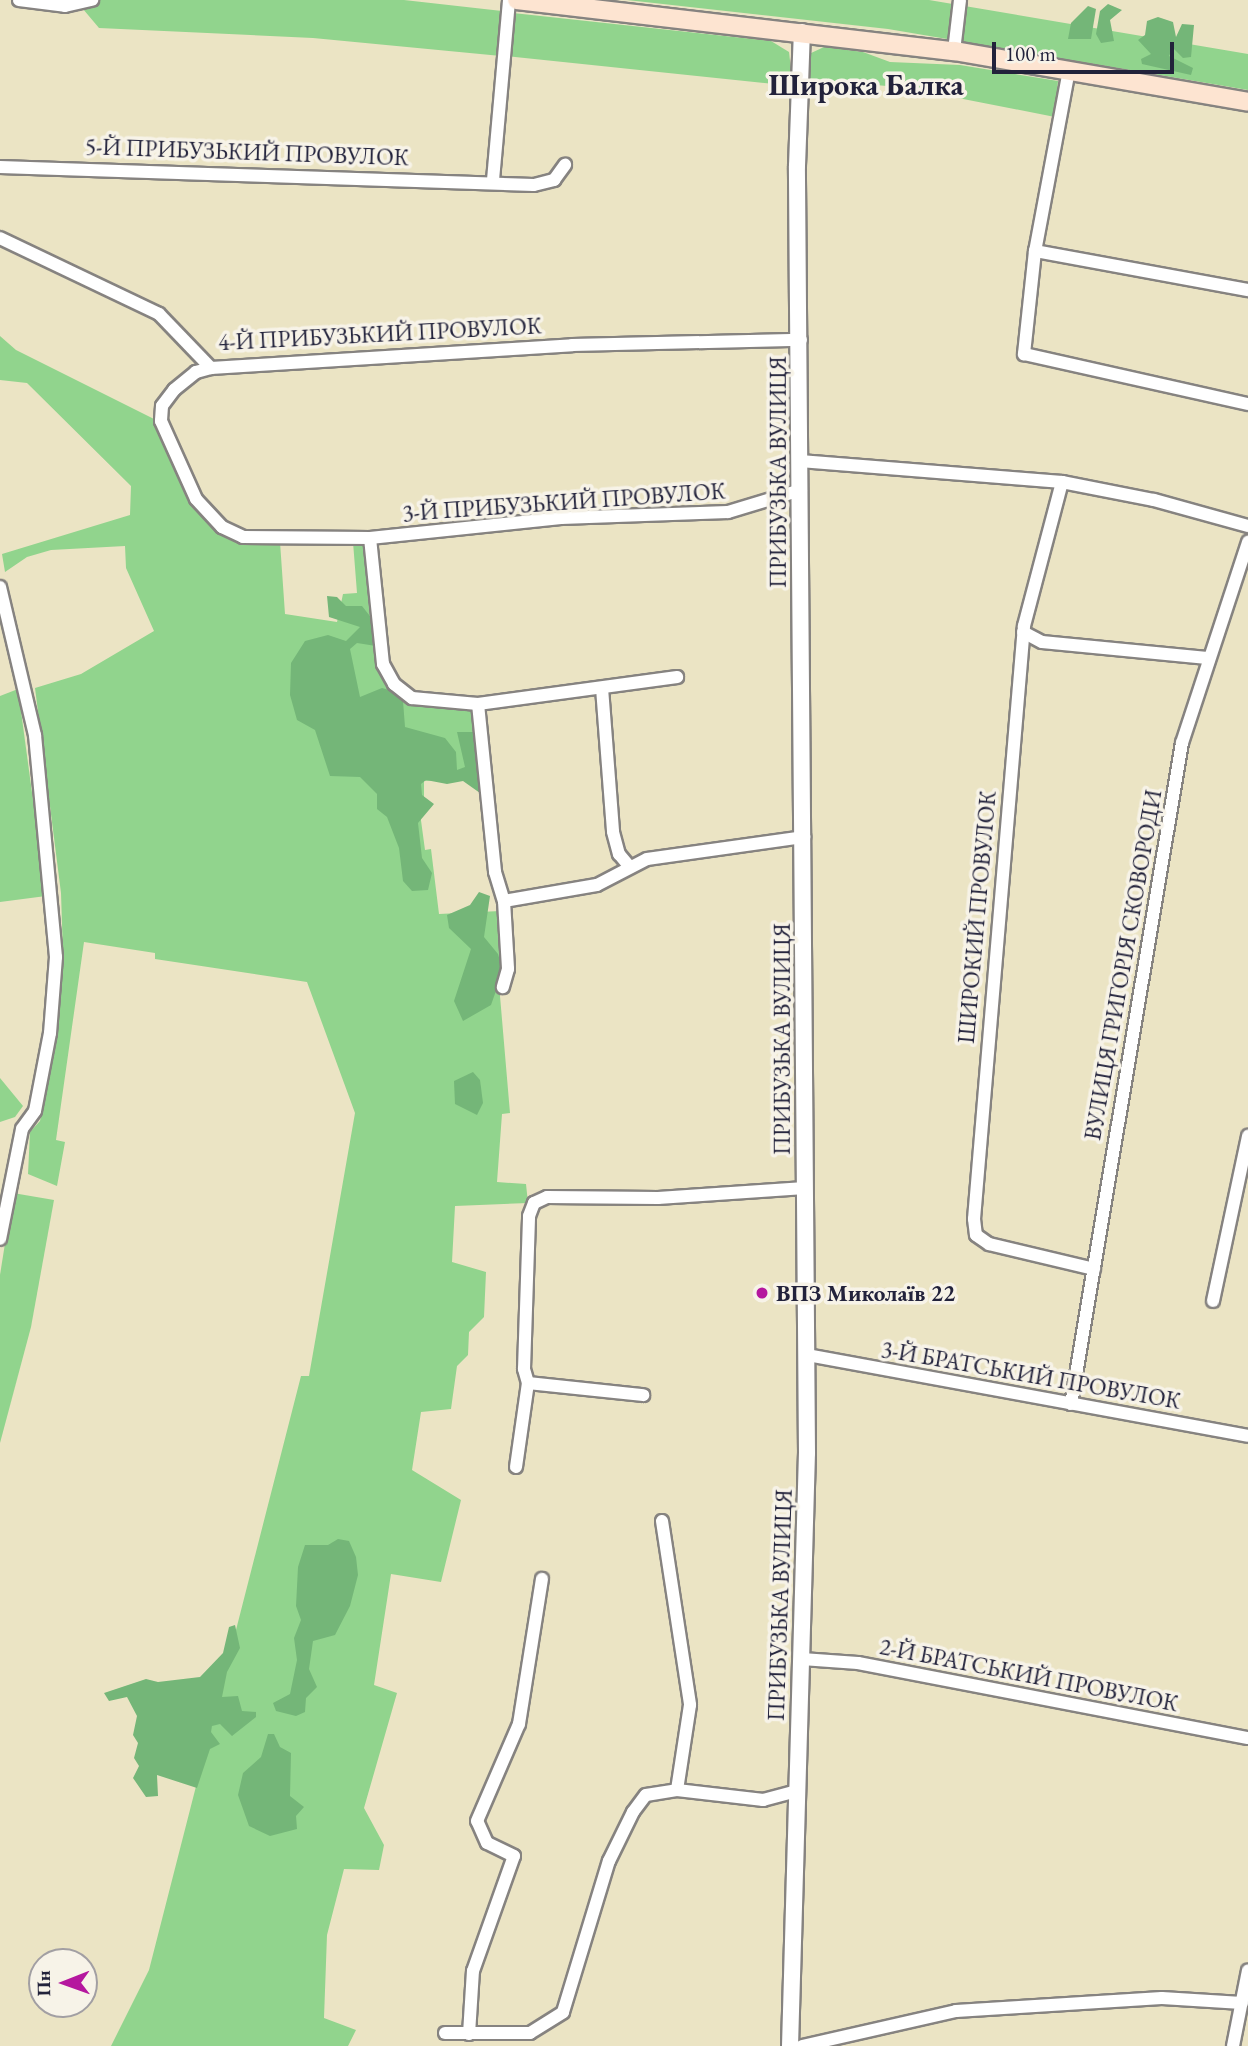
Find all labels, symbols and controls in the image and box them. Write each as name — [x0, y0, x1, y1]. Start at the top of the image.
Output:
scale bar — [996, 28, 1178, 72]
text: 100 m — [1005, 40, 1056, 67]
district label: Широка Балка — [768, 67, 964, 103]
street label: 5-Й ПРИБУЗЬКИЙ ПРОВУЛОК — [85, 133, 409, 171]
street label: 4-Й ПРИБУЗЬКИЙ ПРОВУЛОК — [218, 312, 542, 356]
street label: ПРИБУЗЬКА ВУЛИЦЯ — [764, 356, 792, 588]
street label: 3-Й ПРИБУЗЬКИЙ ПРОВУЛОК — [401, 477, 727, 527]
street label: ВУЛИЦЯ ГРИГОРІЯ СКОВОРОДИ — [1079, 788, 1167, 1142]
street label: ШИРОКИЙ ПРОВУЛОК — [952, 789, 1002, 1045]
street label: ПРИБУЗЬКА ВУЛИЦЯ — [768, 923, 796, 1155]
place label: ВПЗ Миколаїв 22 — [776, 1279, 955, 1307]
marker: ВПЗ Миколаїв 22 — [754, 1285, 770, 1301]
street label: 3-Й БРАТСЬКИЙ ПРОВУЛОК — [879, 1335, 1183, 1415]
street label: ПРИБУЗЬКА ВУЛИЦЯ — [762, 1488, 798, 1722]
street label: 2-Й БРАТСЬКИЙ ПРОВУЛОК — [877, 1632, 1181, 1718]
north arrow — [28, 1948, 98, 2018]
text: Пн — [31, 1970, 56, 1997]

